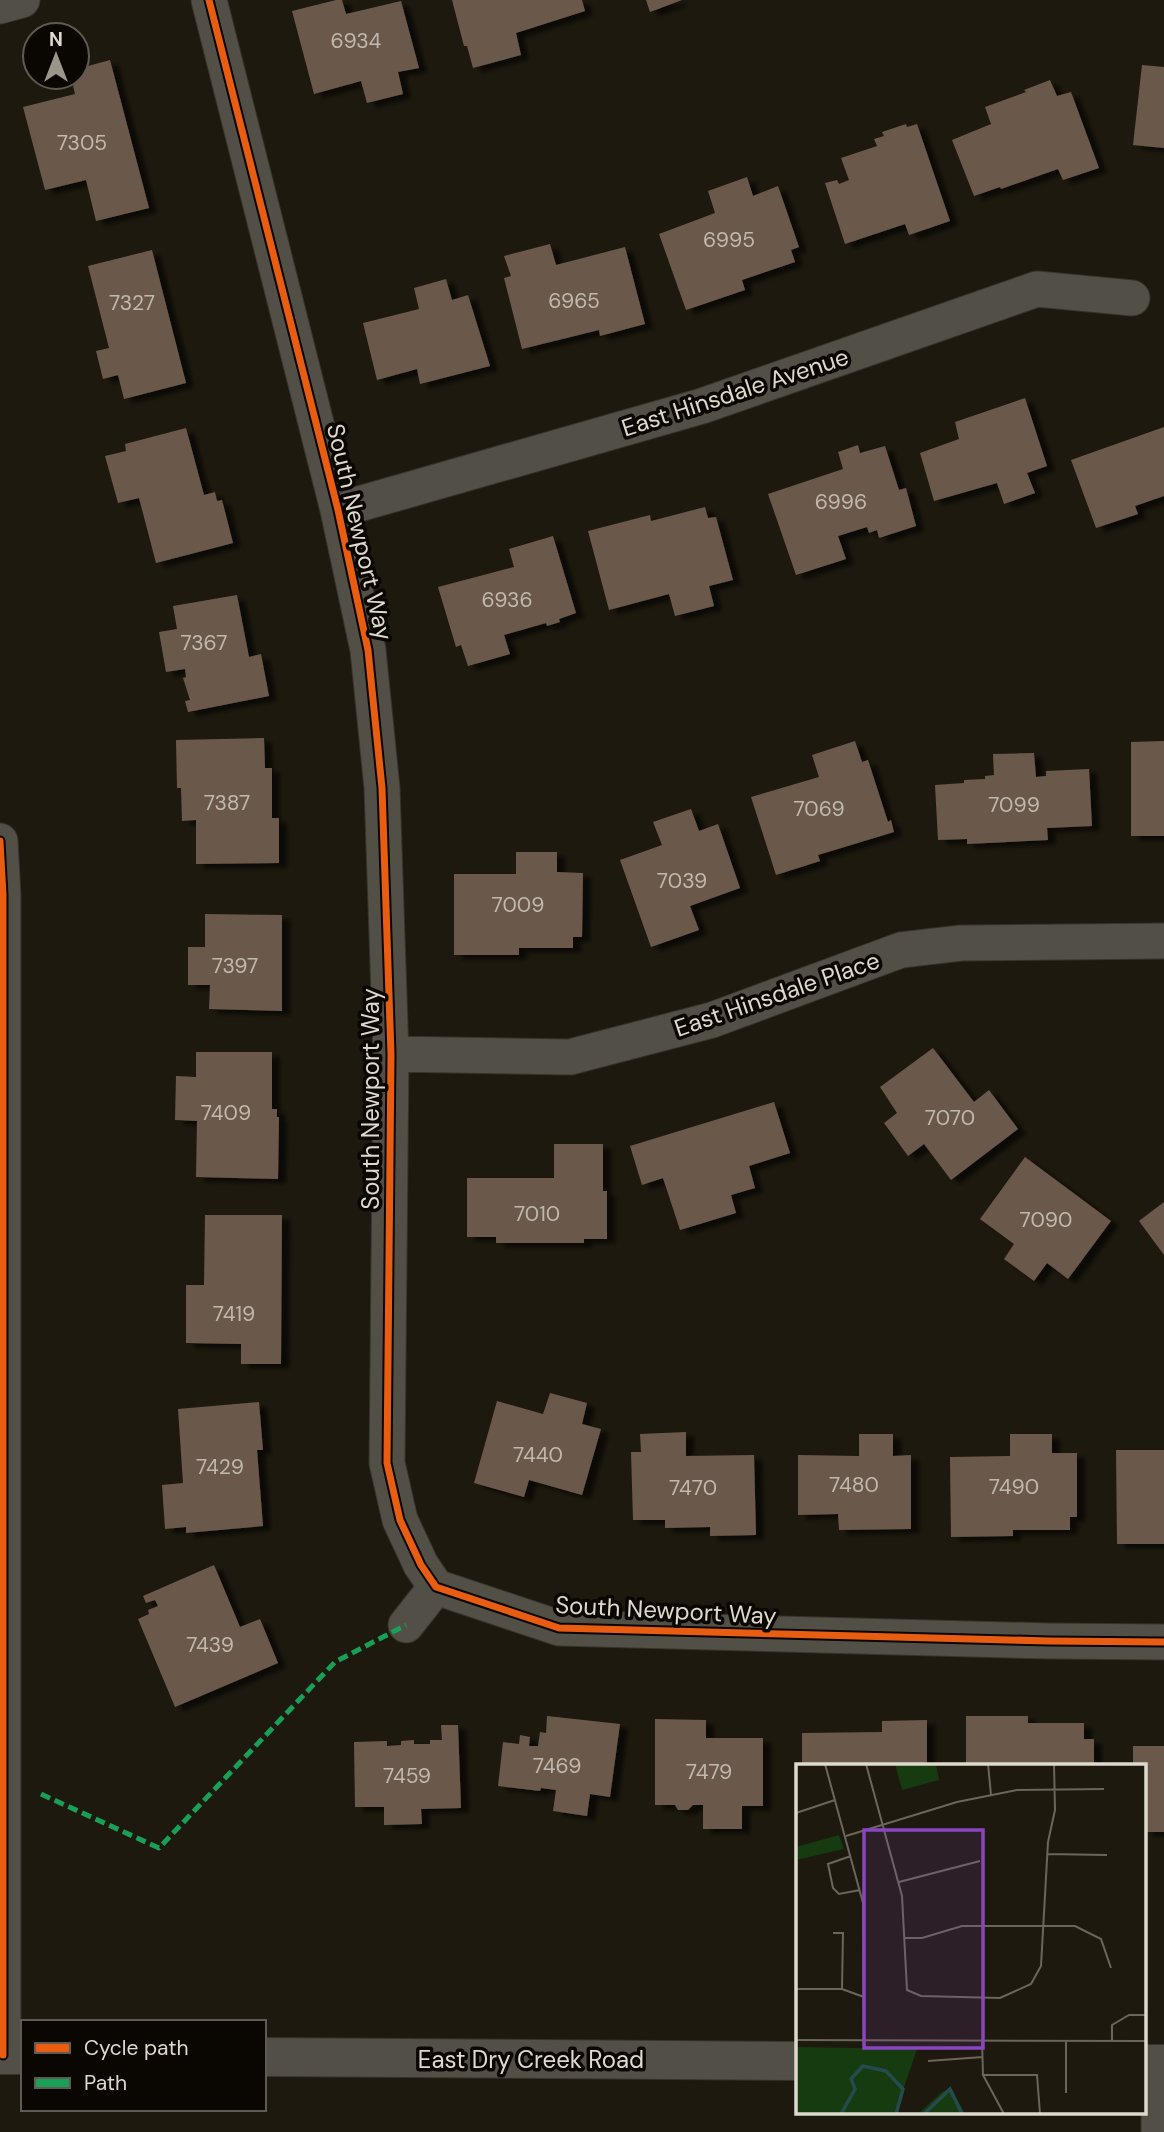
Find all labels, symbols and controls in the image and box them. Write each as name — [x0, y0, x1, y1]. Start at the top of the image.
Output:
north arrow — [21, 21, 91, 91]
text: N — [49, 27, 63, 52]
house number: 6934 — [331, 27, 382, 55]
house number: 7305 — [57, 129, 107, 157]
house number: 6995 — [703, 226, 755, 254]
house number: 6965 — [548, 287, 600, 315]
house number: 7327 — [109, 289, 155, 317]
street label: East Hinsdale Avenue — [618, 341, 852, 443]
street label: South Newport Way — [320, 421, 400, 643]
house number: 6996 — [815, 488, 867, 516]
house number: 6936 — [481, 586, 533, 614]
house number: 7367 — [181, 629, 227, 657]
house number: 7387 — [204, 789, 250, 817]
house number: 7099 — [988, 791, 1040, 819]
house number: 7069 — [793, 795, 845, 823]
house number: 7039 — [657, 867, 707, 895]
house number: 7009 — [492, 891, 544, 919]
street label: East Hinsdale Place — [670, 944, 884, 1044]
house number: 7397 — [212, 952, 258, 980]
street label: South Newport Way — [355, 988, 386, 1210]
house number: 7409 — [201, 1099, 251, 1127]
house number: 7070 — [925, 1104, 975, 1132]
house number: 7010 — [514, 1200, 560, 1228]
house number: 7090 — [1020, 1206, 1072, 1234]
house number: 7419 — [213, 1300, 255, 1328]
house number: 7440 — [513, 1441, 563, 1469]
house number: 7429 — [196, 1453, 244, 1481]
house number: 7480 — [829, 1471, 879, 1499]
house number: 7490 — [989, 1473, 1039, 1501]
house number: 7470 — [669, 1474, 717, 1502]
street label: South Newport Way — [555, 1589, 777, 1631]
house number: 7439 — [186, 1631, 234, 1659]
house number: 7469 — [533, 1752, 581, 1780]
house number: 7479 — [686, 1758, 732, 1786]
house number: 7459 — [383, 1762, 431, 1790]
inset map — [796, 1764, 1146, 2114]
legend — [21, 2020, 266, 2111]
text: Cycle path — [84, 2034, 189, 2062]
street label: East Dry Creek Road — [418, 2044, 644, 2075]
text: Path — [84, 2069, 127, 2097]

